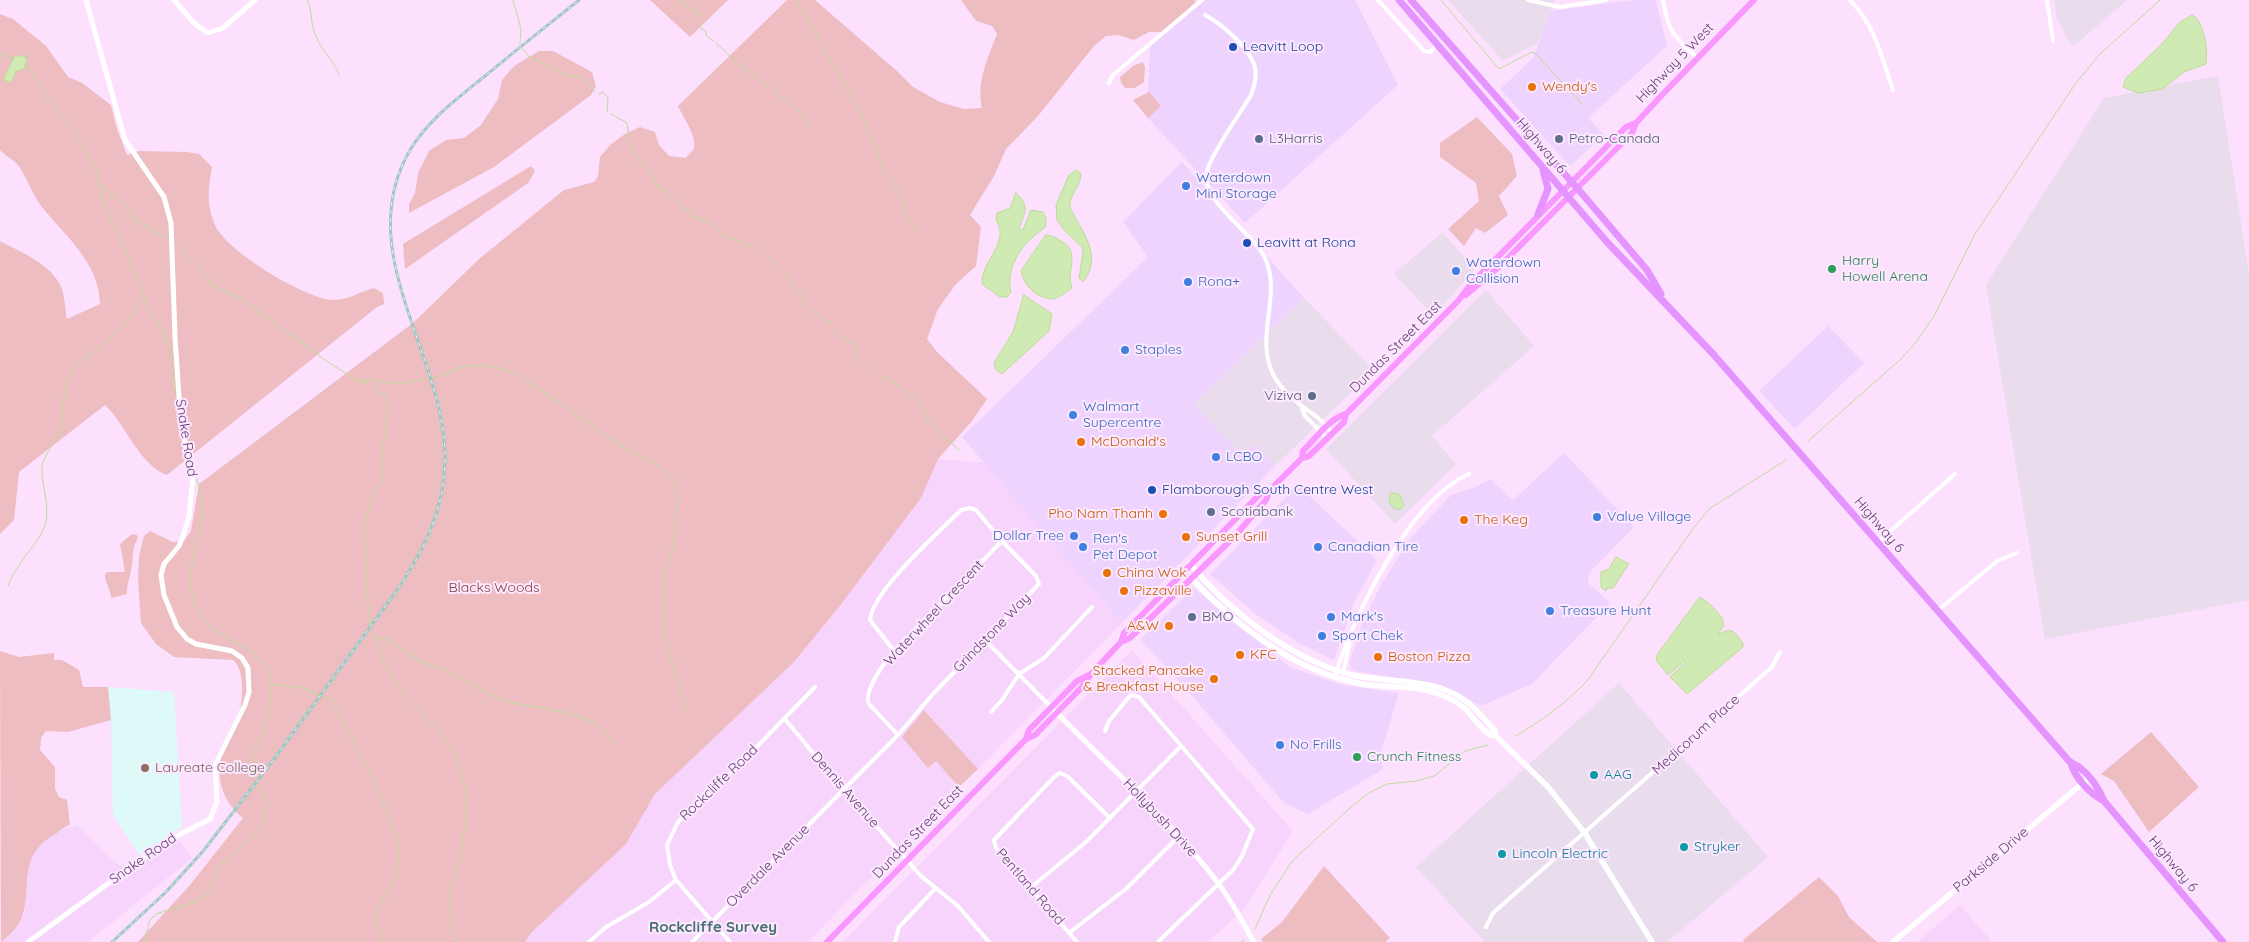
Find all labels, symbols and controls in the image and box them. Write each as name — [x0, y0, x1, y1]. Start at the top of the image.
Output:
street label: Highway 5 West — [1633, 20, 1717, 106]
place label: Leavitt Loop — [1243, 39, 1323, 55]
marker: Leavitt Loop — [1227, 41, 1239, 53]
place label: Wendy's — [1542, 79, 1597, 95]
marker: Wendy's — [1526, 81, 1538, 93]
street label: Highway 6 — [1512, 115, 1570, 177]
place label: L3Harris — [1269, 131, 1323, 147]
place label: Petro-Canada — [1569, 131, 1660, 147]
marker: L3Harris — [1253, 133, 1265, 145]
marker: Petro-Canada — [1553, 133, 1565, 145]
place label: Waterdown Mini Storage — [1196, 170, 1277, 202]
marker: Waterdown Mini Storage — [1180, 180, 1192, 192]
place label: Leavitt at Rona — [1257, 235, 1356, 251]
marker: Leavitt at Rona — [1241, 237, 1253, 249]
place label: Harry Howell Arena — [1842, 253, 1928, 286]
place label: Waterdown Collision — [1466, 255, 1541, 288]
marker: Harry Howell Arena — [1826, 263, 1838, 275]
marker: Waterdown Collision — [1450, 265, 1462, 277]
place label: Rona+ — [1198, 274, 1240, 290]
marker: Rona+ — [1182, 276, 1194, 288]
street label: Dundas Street East — [1346, 297, 1446, 397]
place label: Staples — [1135, 342, 1182, 358]
marker: Staples — [1119, 344, 1131, 356]
place label: Viziva — [1264, 388, 1302, 404]
marker: Viziva — [1306, 390, 1318, 402]
street label: Snake Road — [172, 398, 200, 478]
place label: Walmart Supercentre — [1083, 399, 1161, 432]
marker: Walmart Supercentre — [1067, 409, 1079, 421]
place label: McDonald's — [1091, 434, 1166, 450]
marker: McDonald's — [1075, 436, 1087, 448]
place label: LCBO — [1226, 449, 1262, 465]
marker: LCBO — [1210, 451, 1222, 463]
place label: Flamborough South Centre West — [1162, 482, 1373, 498]
marker: Flamborough South Centre West — [1146, 484, 1158, 496]
street label: Highway 6 — [1850, 494, 1908, 556]
place label: Scotiabank — [1221, 504, 1293, 520]
place label: Pho Nam Thanh — [1048, 506, 1153, 522]
marker: Scotiabank — [1205, 506, 1217, 518]
marker: Pho Nam Thanh — [1157, 508, 1169, 520]
place label: Value Village — [1607, 509, 1691, 525]
marker: Value Village — [1591, 511, 1603, 523]
place label: The Keg — [1474, 512, 1528, 528]
marker: The Keg — [1458, 514, 1470, 526]
place label: Dollar Tree — [993, 528, 1064, 544]
place label: Sunset Grill — [1196, 529, 1268, 545]
marker: Dollar Tree — [1068, 530, 1080, 542]
place label: Ren's Pet Depot — [1093, 531, 1157, 564]
marker: Sunset Grill — [1180, 531, 1192, 543]
place label: Canadian Tire — [1328, 539, 1419, 555]
marker: Ren's Pet Depot — [1077, 541, 1089, 553]
marker: Canadian Tire — [1312, 541, 1324, 553]
street label: Waterwheel Crescent — [881, 557, 987, 669]
place label: China Wok — [1117, 565, 1187, 581]
marker: China Wok — [1101, 567, 1113, 579]
park label: Blacks Woods — [448, 580, 540, 596]
place label: Pizzaville — [1134, 583, 1192, 599]
marker: Pizzaville — [1118, 585, 1130, 597]
street label: Grindstone Way — [950, 590, 1034, 676]
place label: Treasure Hunt — [1560, 603, 1651, 619]
marker: Treasure Hunt — [1544, 605, 1556, 617]
place label: BMO — [1202, 609, 1233, 625]
place label: Mark's — [1341, 609, 1383, 625]
marker: BMO — [1186, 611, 1198, 623]
marker: Mark's — [1325, 611, 1337, 623]
place label: A&W — [1127, 618, 1159, 634]
marker: A&W — [1163, 620, 1175, 632]
place label: Sport Chek — [1332, 628, 1403, 644]
marker: Sport Chek — [1316, 630, 1328, 642]
place label: KFC — [1250, 647, 1276, 663]
marker: KFC — [1234, 649, 1246, 661]
place label: Boston Pizza — [1388, 649, 1470, 665]
marker: Boston Pizza — [1372, 651, 1384, 663]
place label: Stacked Pancake & Breakfast House — [1083, 663, 1204, 696]
marker: Stacked Pancake & Breakfast House — [1208, 673, 1220, 685]
street label: Medicorum Place — [1649, 691, 1743, 779]
place label: No Frills — [1290, 737, 1342, 753]
marker: No Frills — [1274, 739, 1286, 751]
street label: Rockcliffe Road — [676, 741, 762, 825]
street label: Dennis Avenue — [807, 748, 883, 832]
place label: Crunch Fitness — [1367, 749, 1461, 765]
marker: Crunch Fitness — [1351, 751, 1363, 763]
place label: Laureate College — [155, 760, 265, 776]
marker: Laureate College — [139, 762, 151, 774]
place label: AAG — [1604, 767, 1632, 783]
marker: AAG — [1588, 769, 1600, 781]
street label: Hollybush Drive — [1119, 775, 1201, 861]
street label: Dundas Street East — [869, 782, 967, 882]
street label: Overdale Avenue — [723, 821, 813, 911]
street label: Parkside Drive — [1950, 824, 2032, 896]
street label: Snake Road — [106, 830, 180, 888]
street label: Highway 6 — [2145, 833, 2201, 895]
place label: Stryker — [1694, 839, 1740, 855]
marker: Stryker — [1678, 841, 1690, 853]
street label: Pentland Road — [992, 845, 1068, 929]
place label: Lincoln Electric — [1512, 846, 1608, 862]
marker: Lincoln Electric — [1496, 848, 1508, 860]
district label: Rockcliffe Survey — [649, 918, 777, 936]

